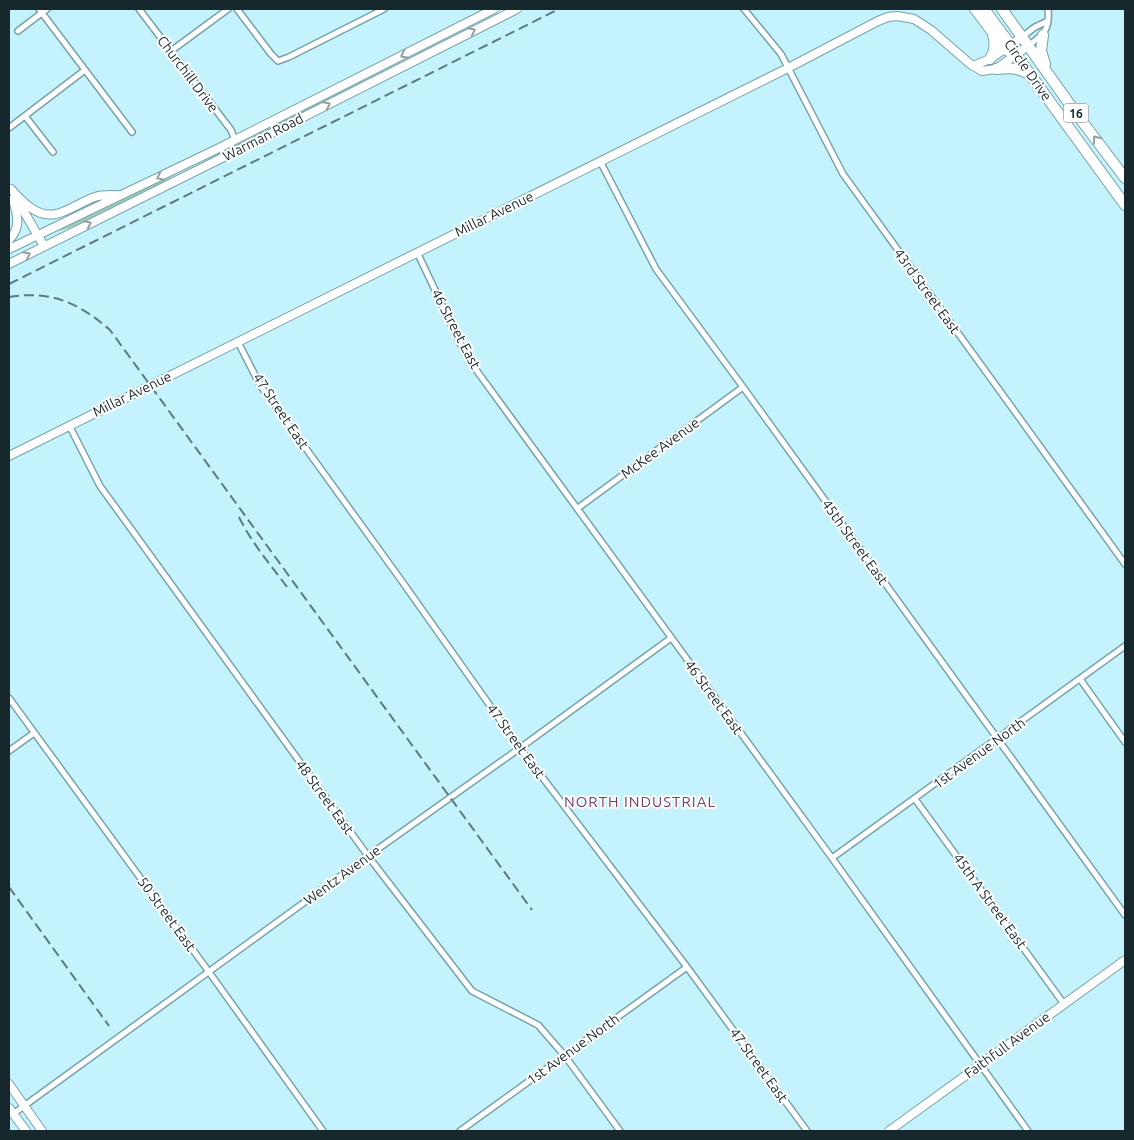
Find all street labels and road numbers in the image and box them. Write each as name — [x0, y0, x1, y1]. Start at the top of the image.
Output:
street label: Churchill Drive — [154, 33, 222, 115]
street label: Circle Drive — [1001, 36, 1055, 104]
road number: 16 — [1064, 104, 1088, 122]
street label: Warman Road — [220, 110, 306, 164]
street label: Millar Avenue — [452, 188, 536, 240]
street label: 43rd Street East — [891, 245, 964, 337]
street label: 46 Street East — [428, 286, 484, 372]
street label: Millar Avenue — [90, 368, 174, 420]
street label: 47 Street East — [250, 370, 312, 452]
street label: McKee Avenue — [618, 414, 702, 482]
street label: 45th Street East — [819, 496, 892, 588]
street label: 46 Street East — [682, 657, 747, 738]
street label: 47 Street East — [484, 701, 549, 782]
street label: 1st Avenue North — [930, 714, 1028, 792]
street label: 48 Street East — [293, 757, 358, 838]
street label: Wentz Avenue — [301, 842, 383, 908]
street label: 45th A Street East — [950, 850, 1030, 952]
street label: 50 Street East — [135, 874, 200, 955]
street label: Faithfull Avenue — [961, 1009, 1053, 1081]
street label: 1st Avenue North — [524, 1010, 622, 1088]
street label: 47 Street East — [727, 1025, 792, 1106]

